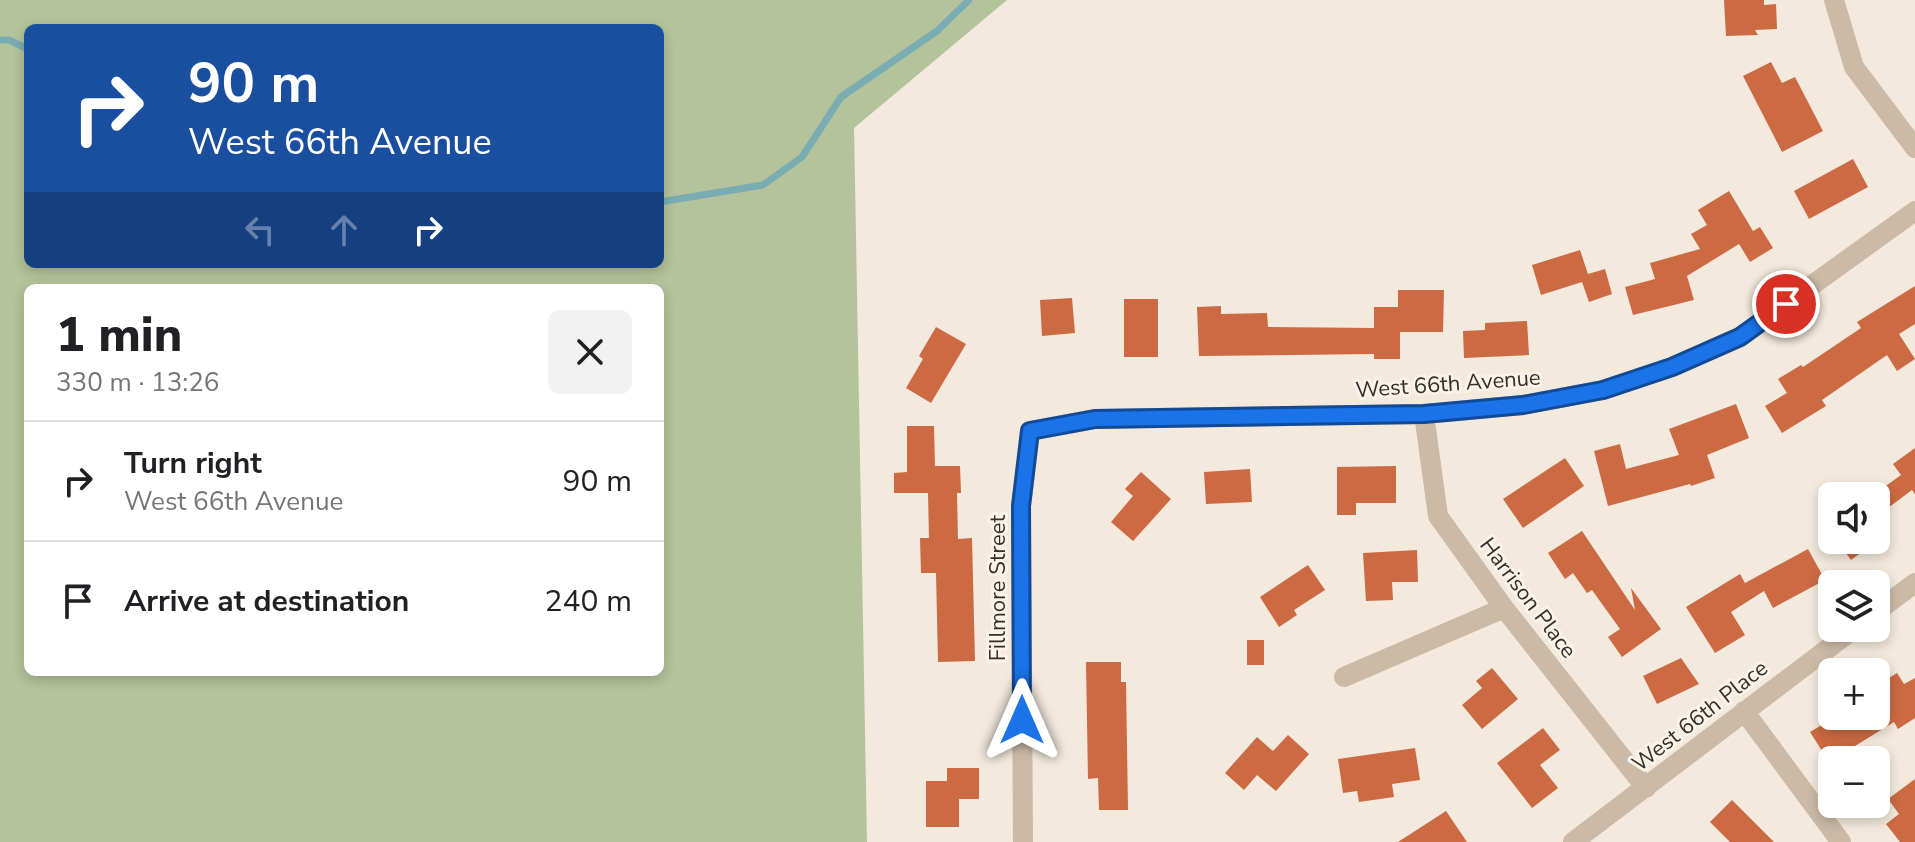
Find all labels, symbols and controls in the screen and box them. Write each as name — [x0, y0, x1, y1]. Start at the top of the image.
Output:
text: 90 m — [188, 45, 319, 122]
icon: right — [56, 56, 160, 160]
text: West 66th Avenue — [188, 118, 492, 167]
icon: left — [238, 208, 282, 252]
icon: ahead — [322, 208, 366, 252]
icon: right — [406, 208, 450, 252]
pin — [1752, 270, 1820, 338]
icon: arrive — [1764, 282, 1808, 326]
text: 1 min — [56, 302, 182, 368]
button: close — [548, 310, 632, 394]
street label: West 66th Avenue — [1354, 363, 1542, 405]
text: 330 m · 13:26 — [56, 365, 219, 400]
text: Turn right — [124, 443, 262, 484]
icon: right — [56, 459, 100, 503]
text: 90 m — [563, 461, 632, 502]
map controls — [1818, 482, 1890, 818]
button: sound — [1818, 482, 1890, 554]
text: West 66th Avenue — [124, 484, 343, 519]
street label: Fillmore Street — [983, 515, 1013, 661]
street label: Harrison Place — [1473, 531, 1583, 665]
button: layers — [1818, 570, 1890, 642]
icon: arrive — [56, 579, 100, 623]
text: Arrive at destination — [124, 581, 409, 622]
text: 240 m — [545, 581, 632, 622]
street label: West 66th Place — [1626, 654, 1774, 778]
button: + — [1818, 658, 1890, 730]
position arrow — [980, 678, 1064, 762]
button: − — [1818, 746, 1890, 818]

